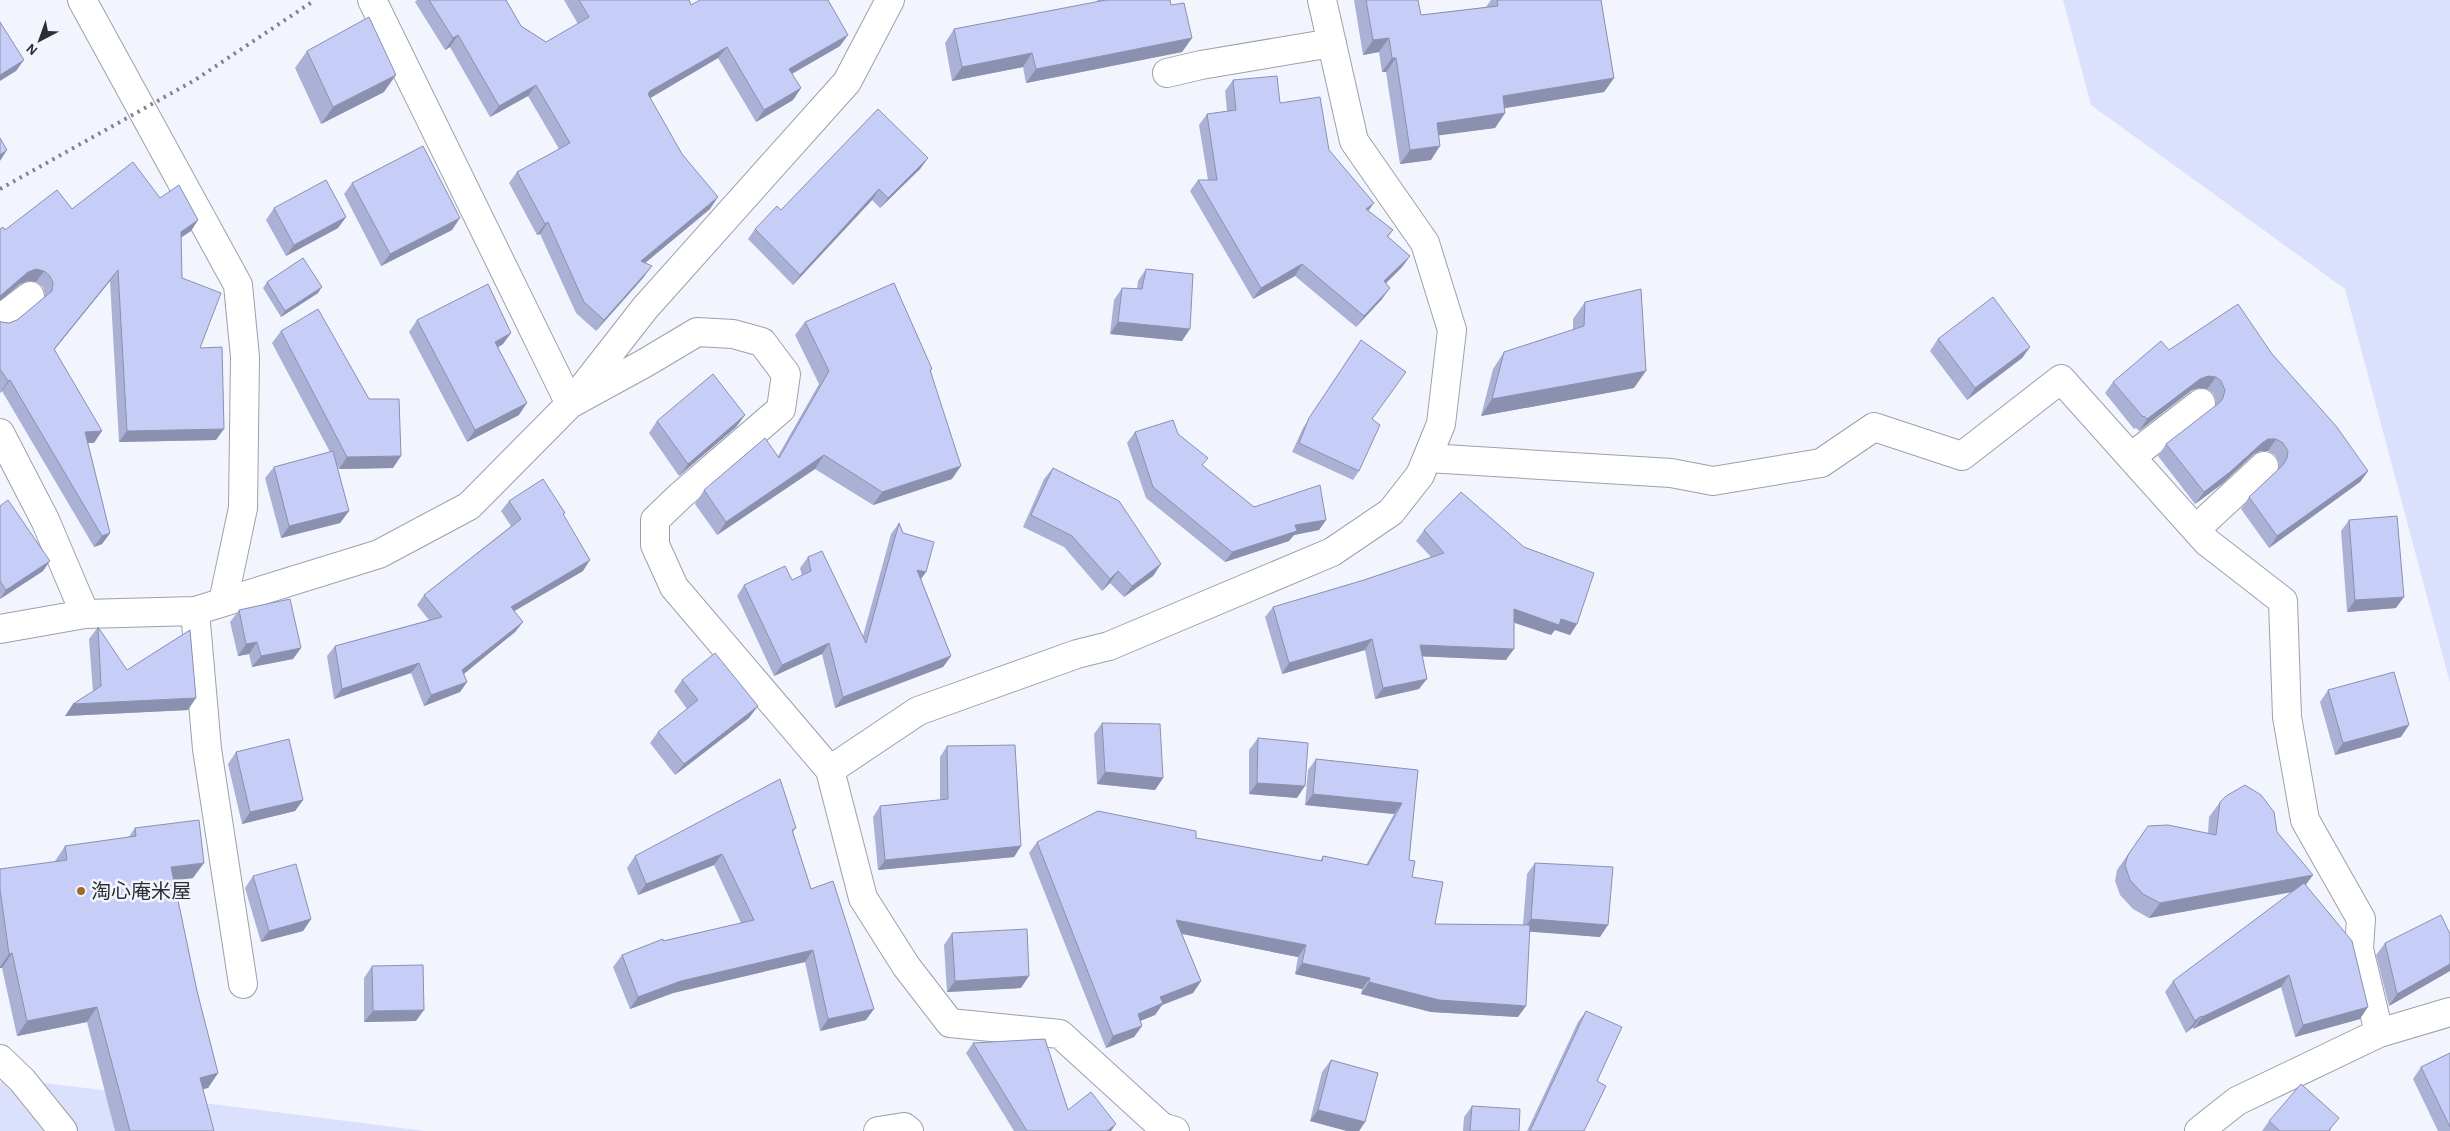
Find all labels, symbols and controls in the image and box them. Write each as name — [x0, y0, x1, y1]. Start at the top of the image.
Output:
north arrow — [15, 15, 65, 65]
text: N — [24, 41, 40, 58]
place label: 淘心庵米屋 — [91, 880, 191, 902]
marker: 淘心庵米屋 — [75, 885, 87, 897]

